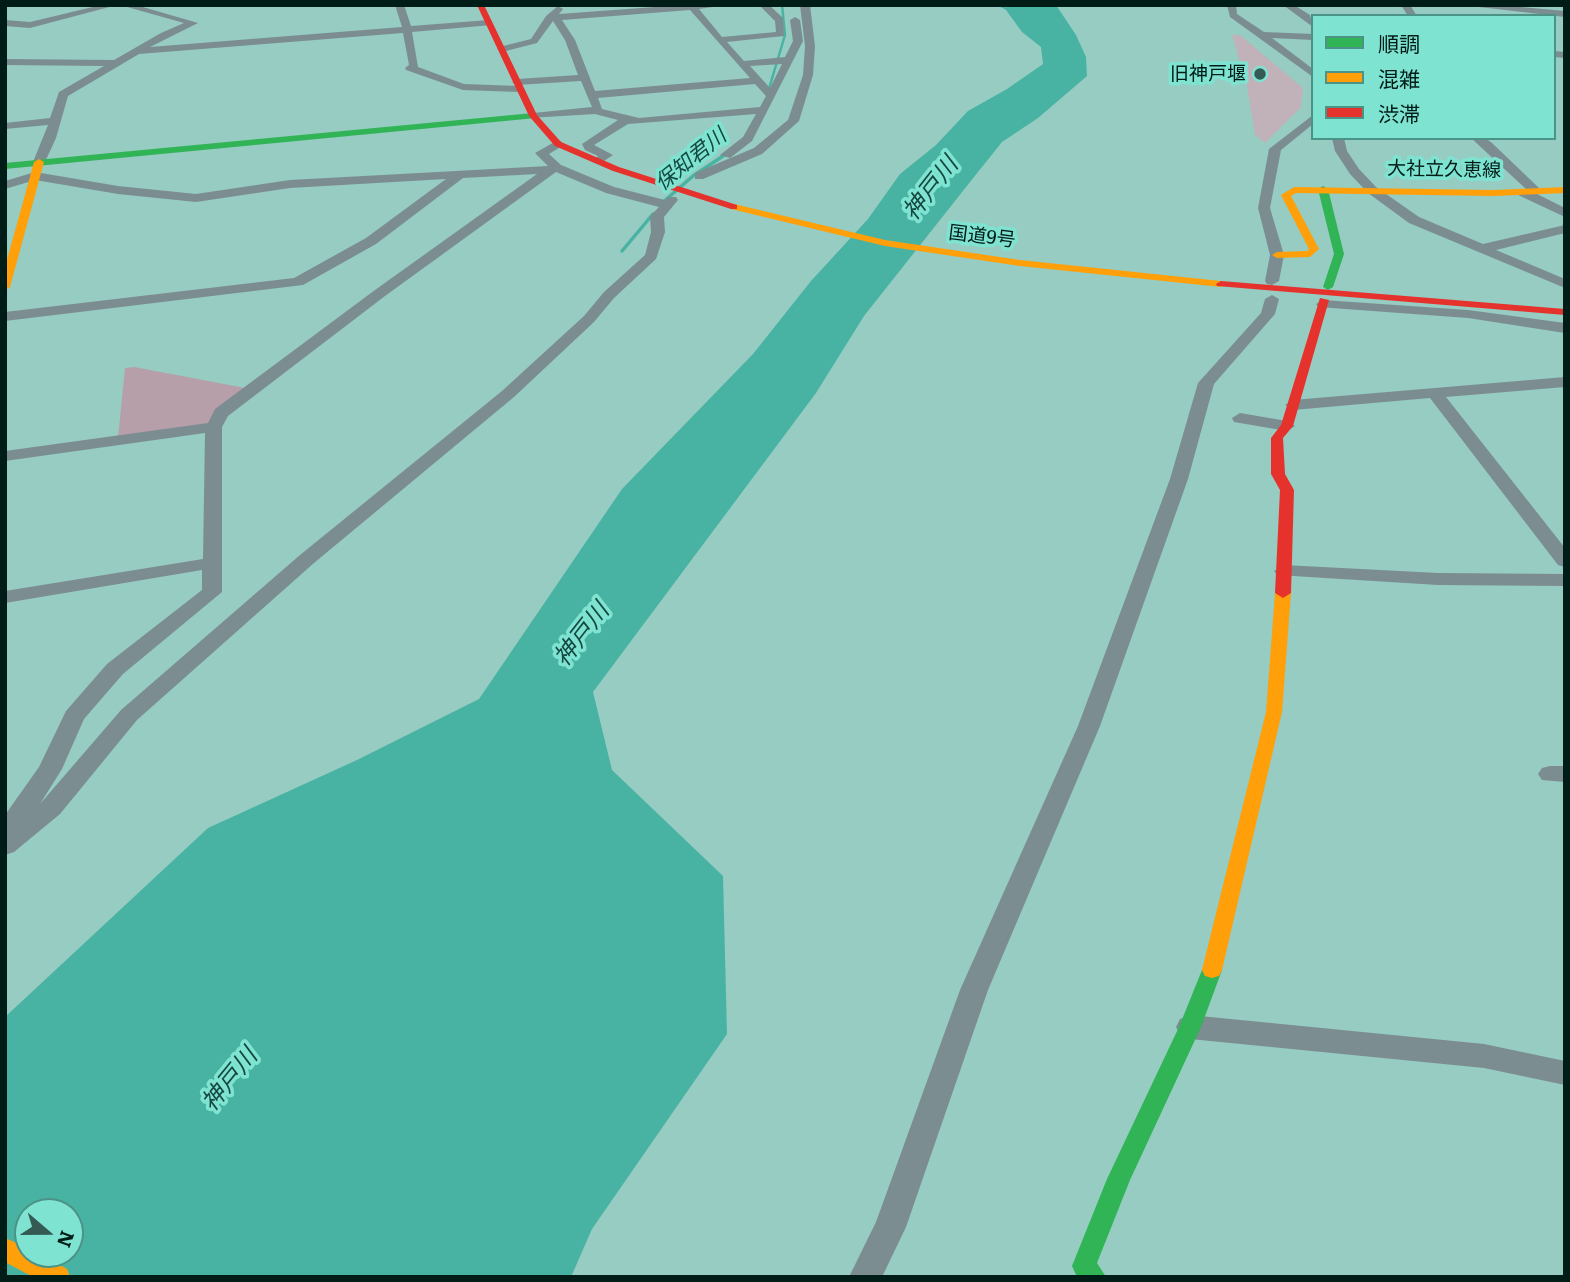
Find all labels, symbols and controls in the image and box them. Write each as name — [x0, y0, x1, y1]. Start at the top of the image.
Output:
legend — [1311, 14, 1556, 140]
text: 順調 — [1378, 27, 1420, 58]
text: 混雑 — [1378, 62, 1420, 93]
place label: 旧神戸堰 — [1170, 63, 1246, 85]
marker: 旧神戸堰 — [1252, 66, 1268, 82]
text: 渋滞 — [1378, 97, 1420, 128]
water label: 保知君川 — [650, 124, 732, 196]
water label: 神戸川 — [897, 152, 965, 226]
street label: 大社立久恵線 — [1387, 158, 1501, 182]
street label: 国道9号 — [947, 222, 1017, 252]
water label: 神戸川 — [548, 598, 616, 672]
water label: 神戸川 — [196, 1043, 264, 1117]
north arrow — [14, 1198, 84, 1268]
text: N — [51, 1227, 83, 1252]

